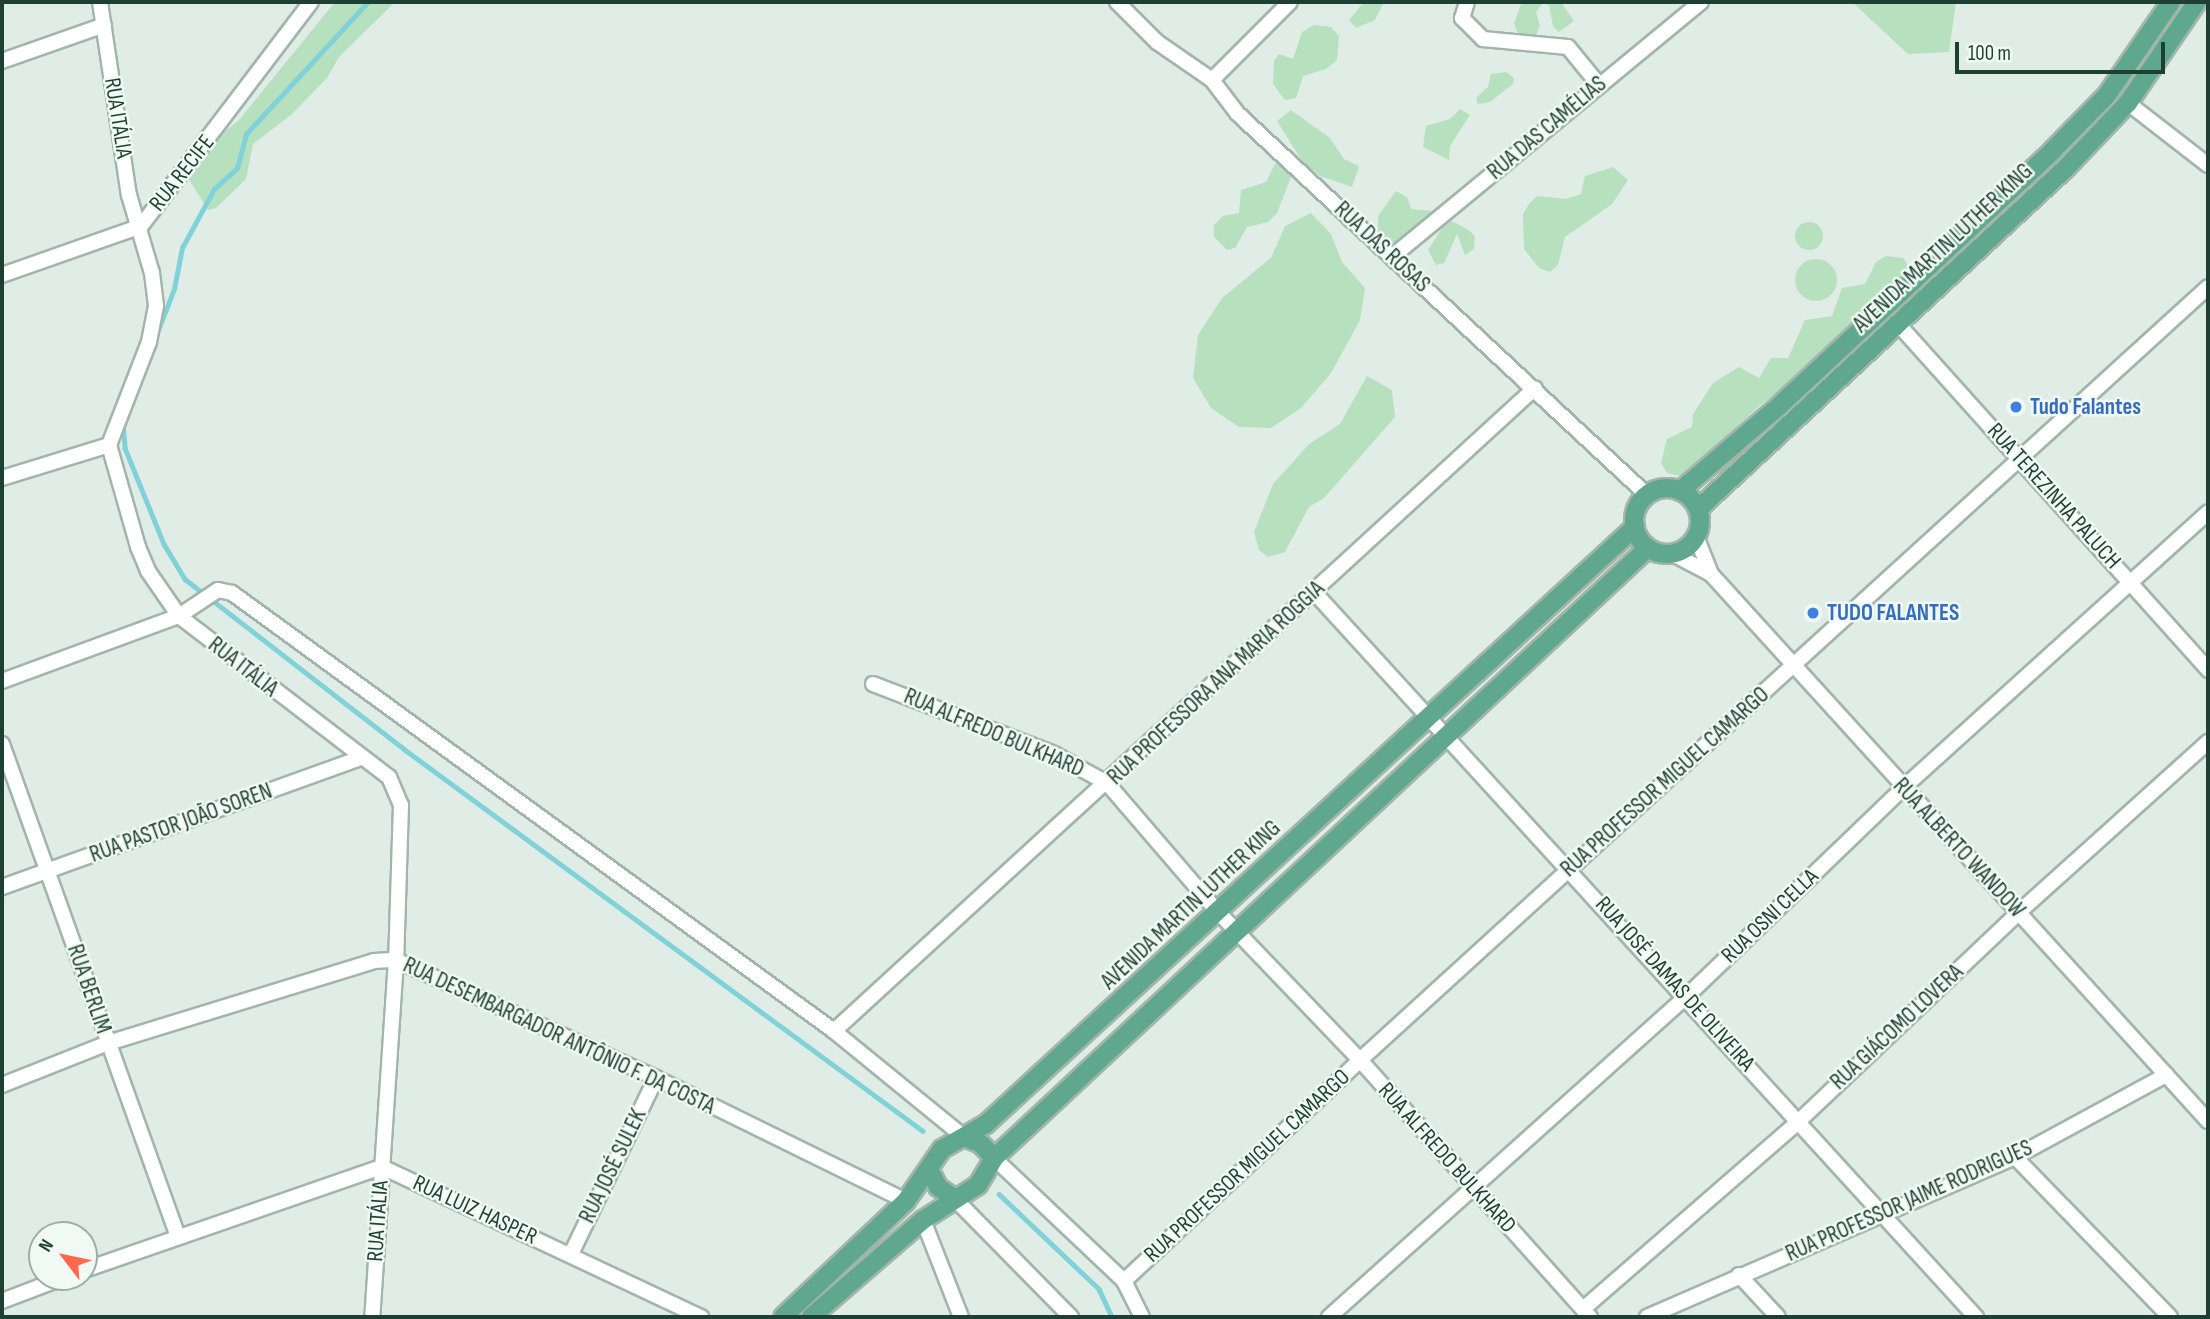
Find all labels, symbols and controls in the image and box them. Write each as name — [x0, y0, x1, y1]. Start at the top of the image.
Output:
scale bar — [1958, 28, 2168, 72]
text: 100 m — [1968, 41, 2011, 66]
street label: RUA DAS CAMÉLIAS — [1482, 70, 1612, 186]
street label: RUA ITÁLIA — [98, 76, 138, 160]
street label: RUA RECIFE — [144, 129, 220, 217]
street label: AVENIDA MARTIN LUTHER KING — [1847, 158, 2039, 338]
street label: RUA DAS ROSAS — [1328, 196, 1436, 298]
place label: Tudo Falantes — [2030, 393, 2141, 421]
marker: Tudo Falantes — [2008, 399, 2024, 415]
street label: RUA TEREZINHA PALUCH — [1981, 417, 2127, 575]
street label: RUA PROFESSORA ANA MARIA ROGGIA — [1102, 575, 1330, 791]
place label: TUDO FALANTES — [1827, 599, 1959, 627]
marker: TUDO FALANTES — [1805, 605, 1821, 621]
street label: RUA ITÁLIA — [203, 631, 283, 703]
street label: RUA PROFESSOR MIGUEL CAMARGO — [1555, 681, 1775, 883]
street label: RUA ALFREDO BULKHARD — [900, 683, 1088, 783]
street label: RUA ALBERTO WANDOW — [1887, 772, 2031, 924]
street label: RUA PASTOR JOÃO SOREN — [86, 777, 276, 869]
street label: AVENIDA MARTIN LUTHER KING — [1095, 815, 1287, 995]
street label: RUA OSNI CELLA — [1716, 863, 1824, 969]
street label: RUA JOSÉ DAMAS DE OLIVEIRA — [1589, 891, 1761, 1077]
street label: RUA BERLIM — [61, 941, 117, 1037]
street label: RUA DESEMBARGADOR ANTÔNIO F. DA COSTA — [399, 951, 719, 1121]
street label: RUA GIÁCOMO LOVERA — [1825, 958, 1969, 1096]
street label: RUA PROFESSOR MIGUEL CAMARGO — [1139, 1064, 1355, 1268]
street label: RUA ALFREDO BULKHARD — [1372, 1077, 1522, 1239]
street label: RUA JOSÉ SULEK — [573, 1104, 653, 1228]
street label: RUA PROFESSOR JAIME RODRIGUES — [1782, 1134, 2036, 1268]
street label: RUA LUIZ HASPER — [409, 1169, 541, 1251]
street label: RUA ITÁLIA — [361, 1180, 395, 1262]
north arrow — [28, 1221, 98, 1291]
text: N — [34, 1235, 59, 1256]

